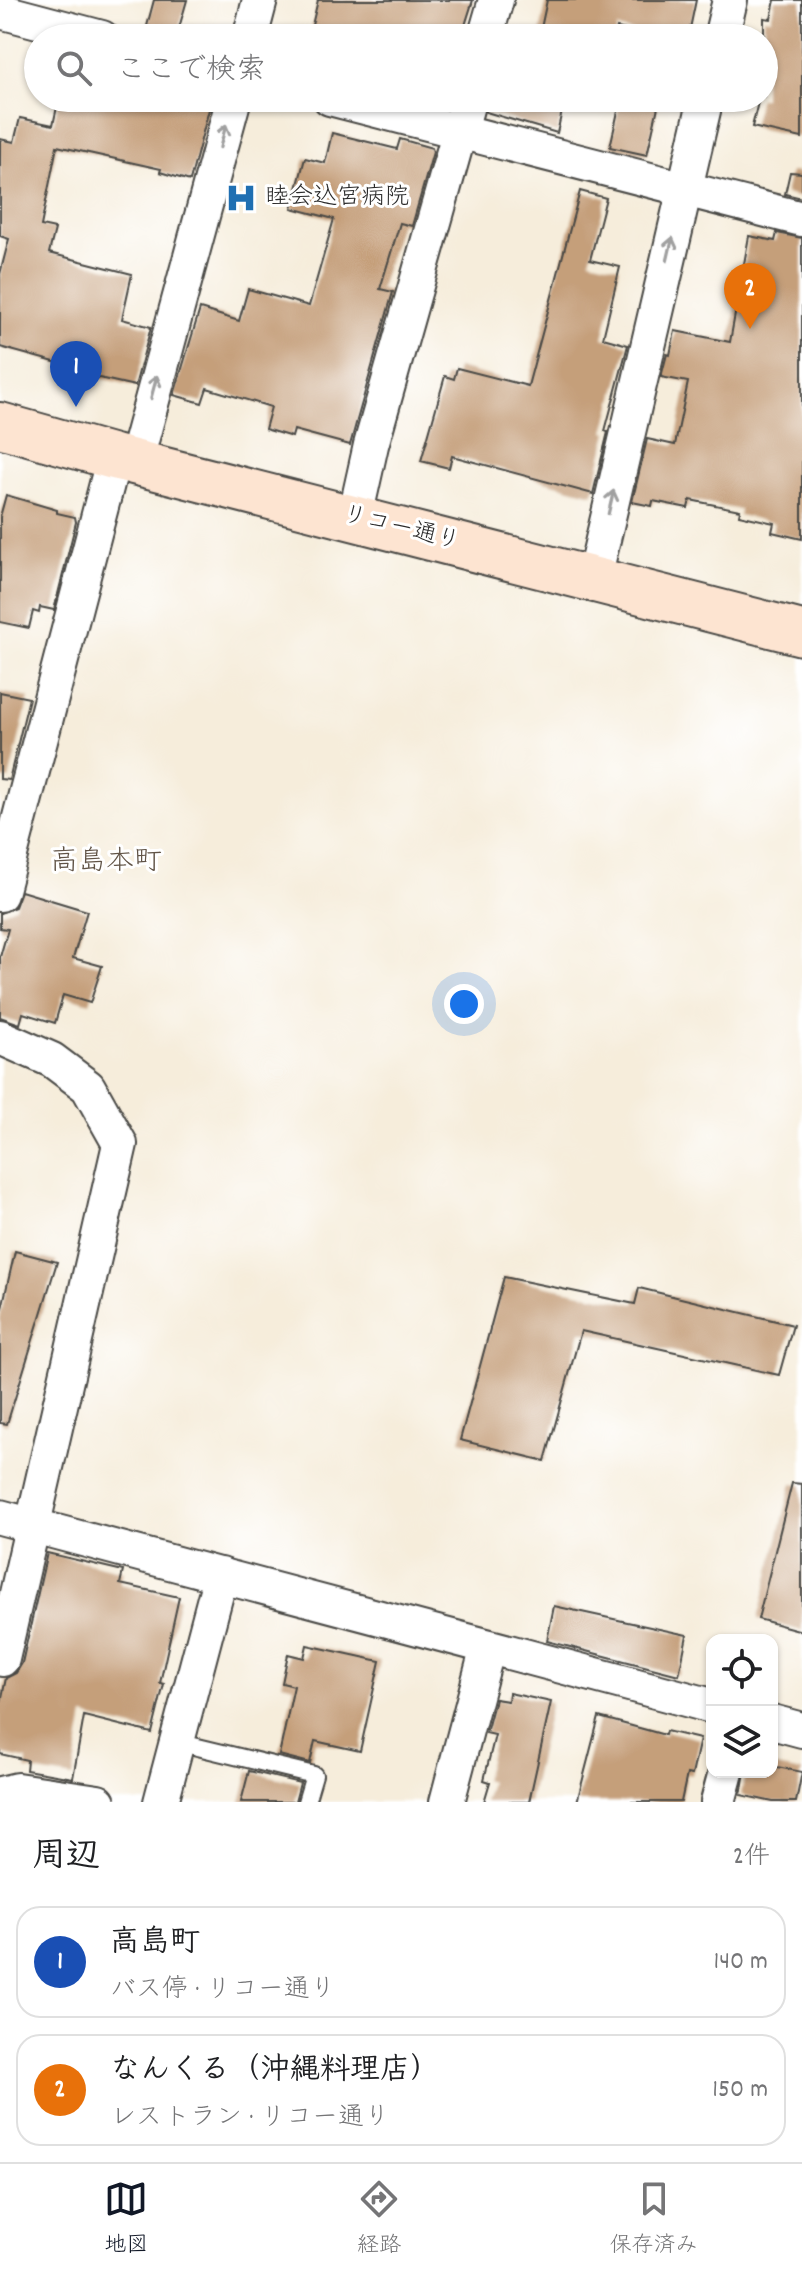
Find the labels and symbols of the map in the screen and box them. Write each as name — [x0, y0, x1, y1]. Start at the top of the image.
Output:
one-way arrow — [216, 124, 231, 150]
hospital icon: 睦会込宮病院 — [224, 181, 258, 215]
place label: 睦会込宮病院 — [265, 181, 409, 215]
one-way arrow — [664, 237, 679, 262]
pin: 2 — [724, 263, 776, 329]
pin: 1 — [50, 341, 102, 407]
one-way arrow — [148, 375, 163, 401]
one-way arrow — [604, 490, 619, 516]
street label: リコー通り — [339, 498, 463, 560]
district label: 高島本町 — [50, 844, 162, 884]
your location — [444, 984, 484, 1024]

